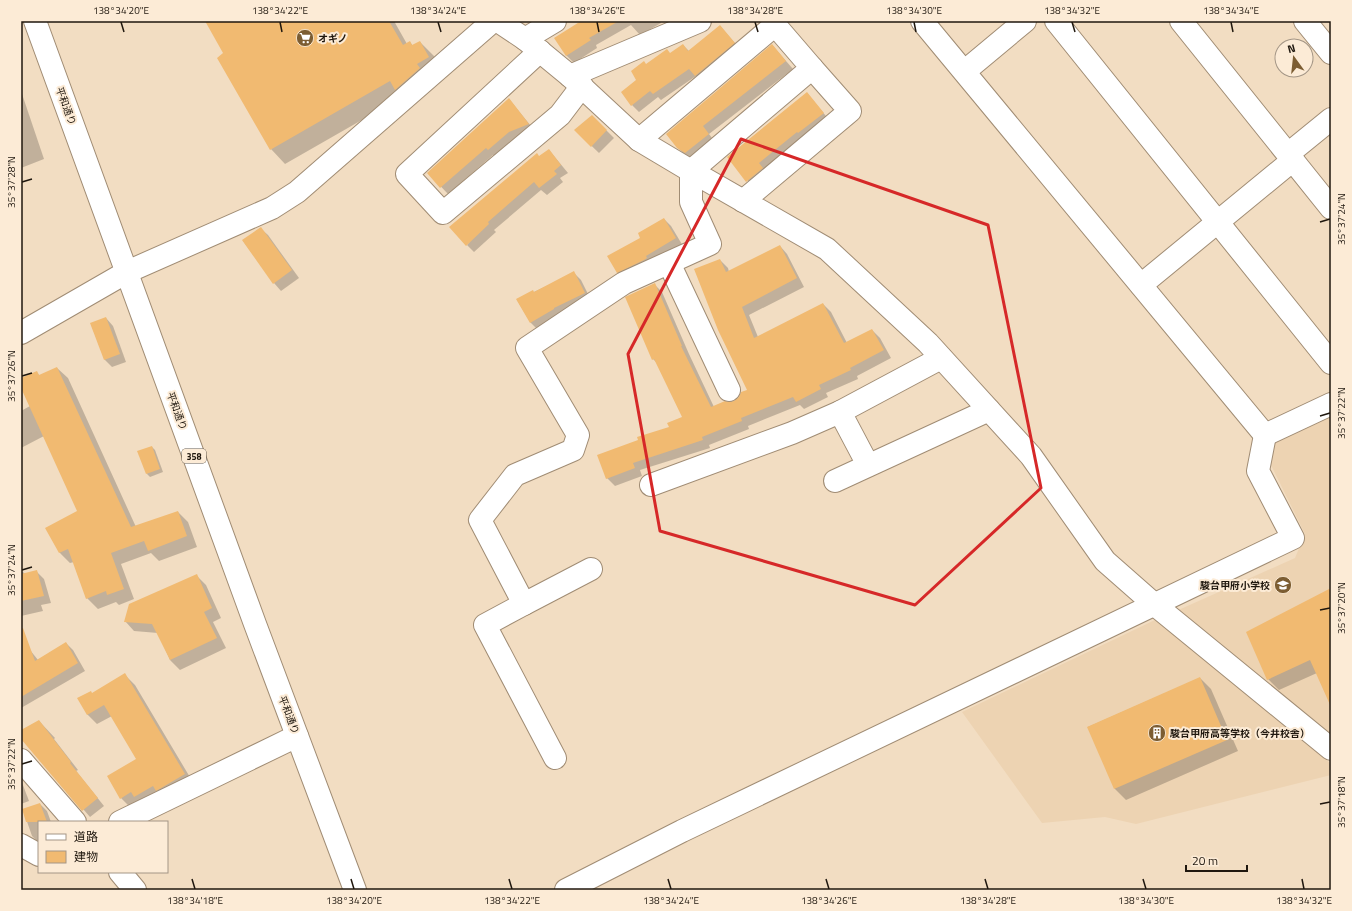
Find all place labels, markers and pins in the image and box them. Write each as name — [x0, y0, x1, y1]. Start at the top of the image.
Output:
supermarket icon: オギノ — [295, 28, 315, 48]
place label: オギノ — [318, 31, 348, 46]
school or university icon: 駿台甲府小学校 — [1273, 575, 1293, 595]
place label: 駿台甲府小学校 — [1199, 578, 1270, 593]
building icon: 駿台甲府高等学校（今井校舎） — [1147, 723, 1167, 743]
place label: 駿台甲府高等学校（今井校舎） — [1169, 726, 1310, 741]

